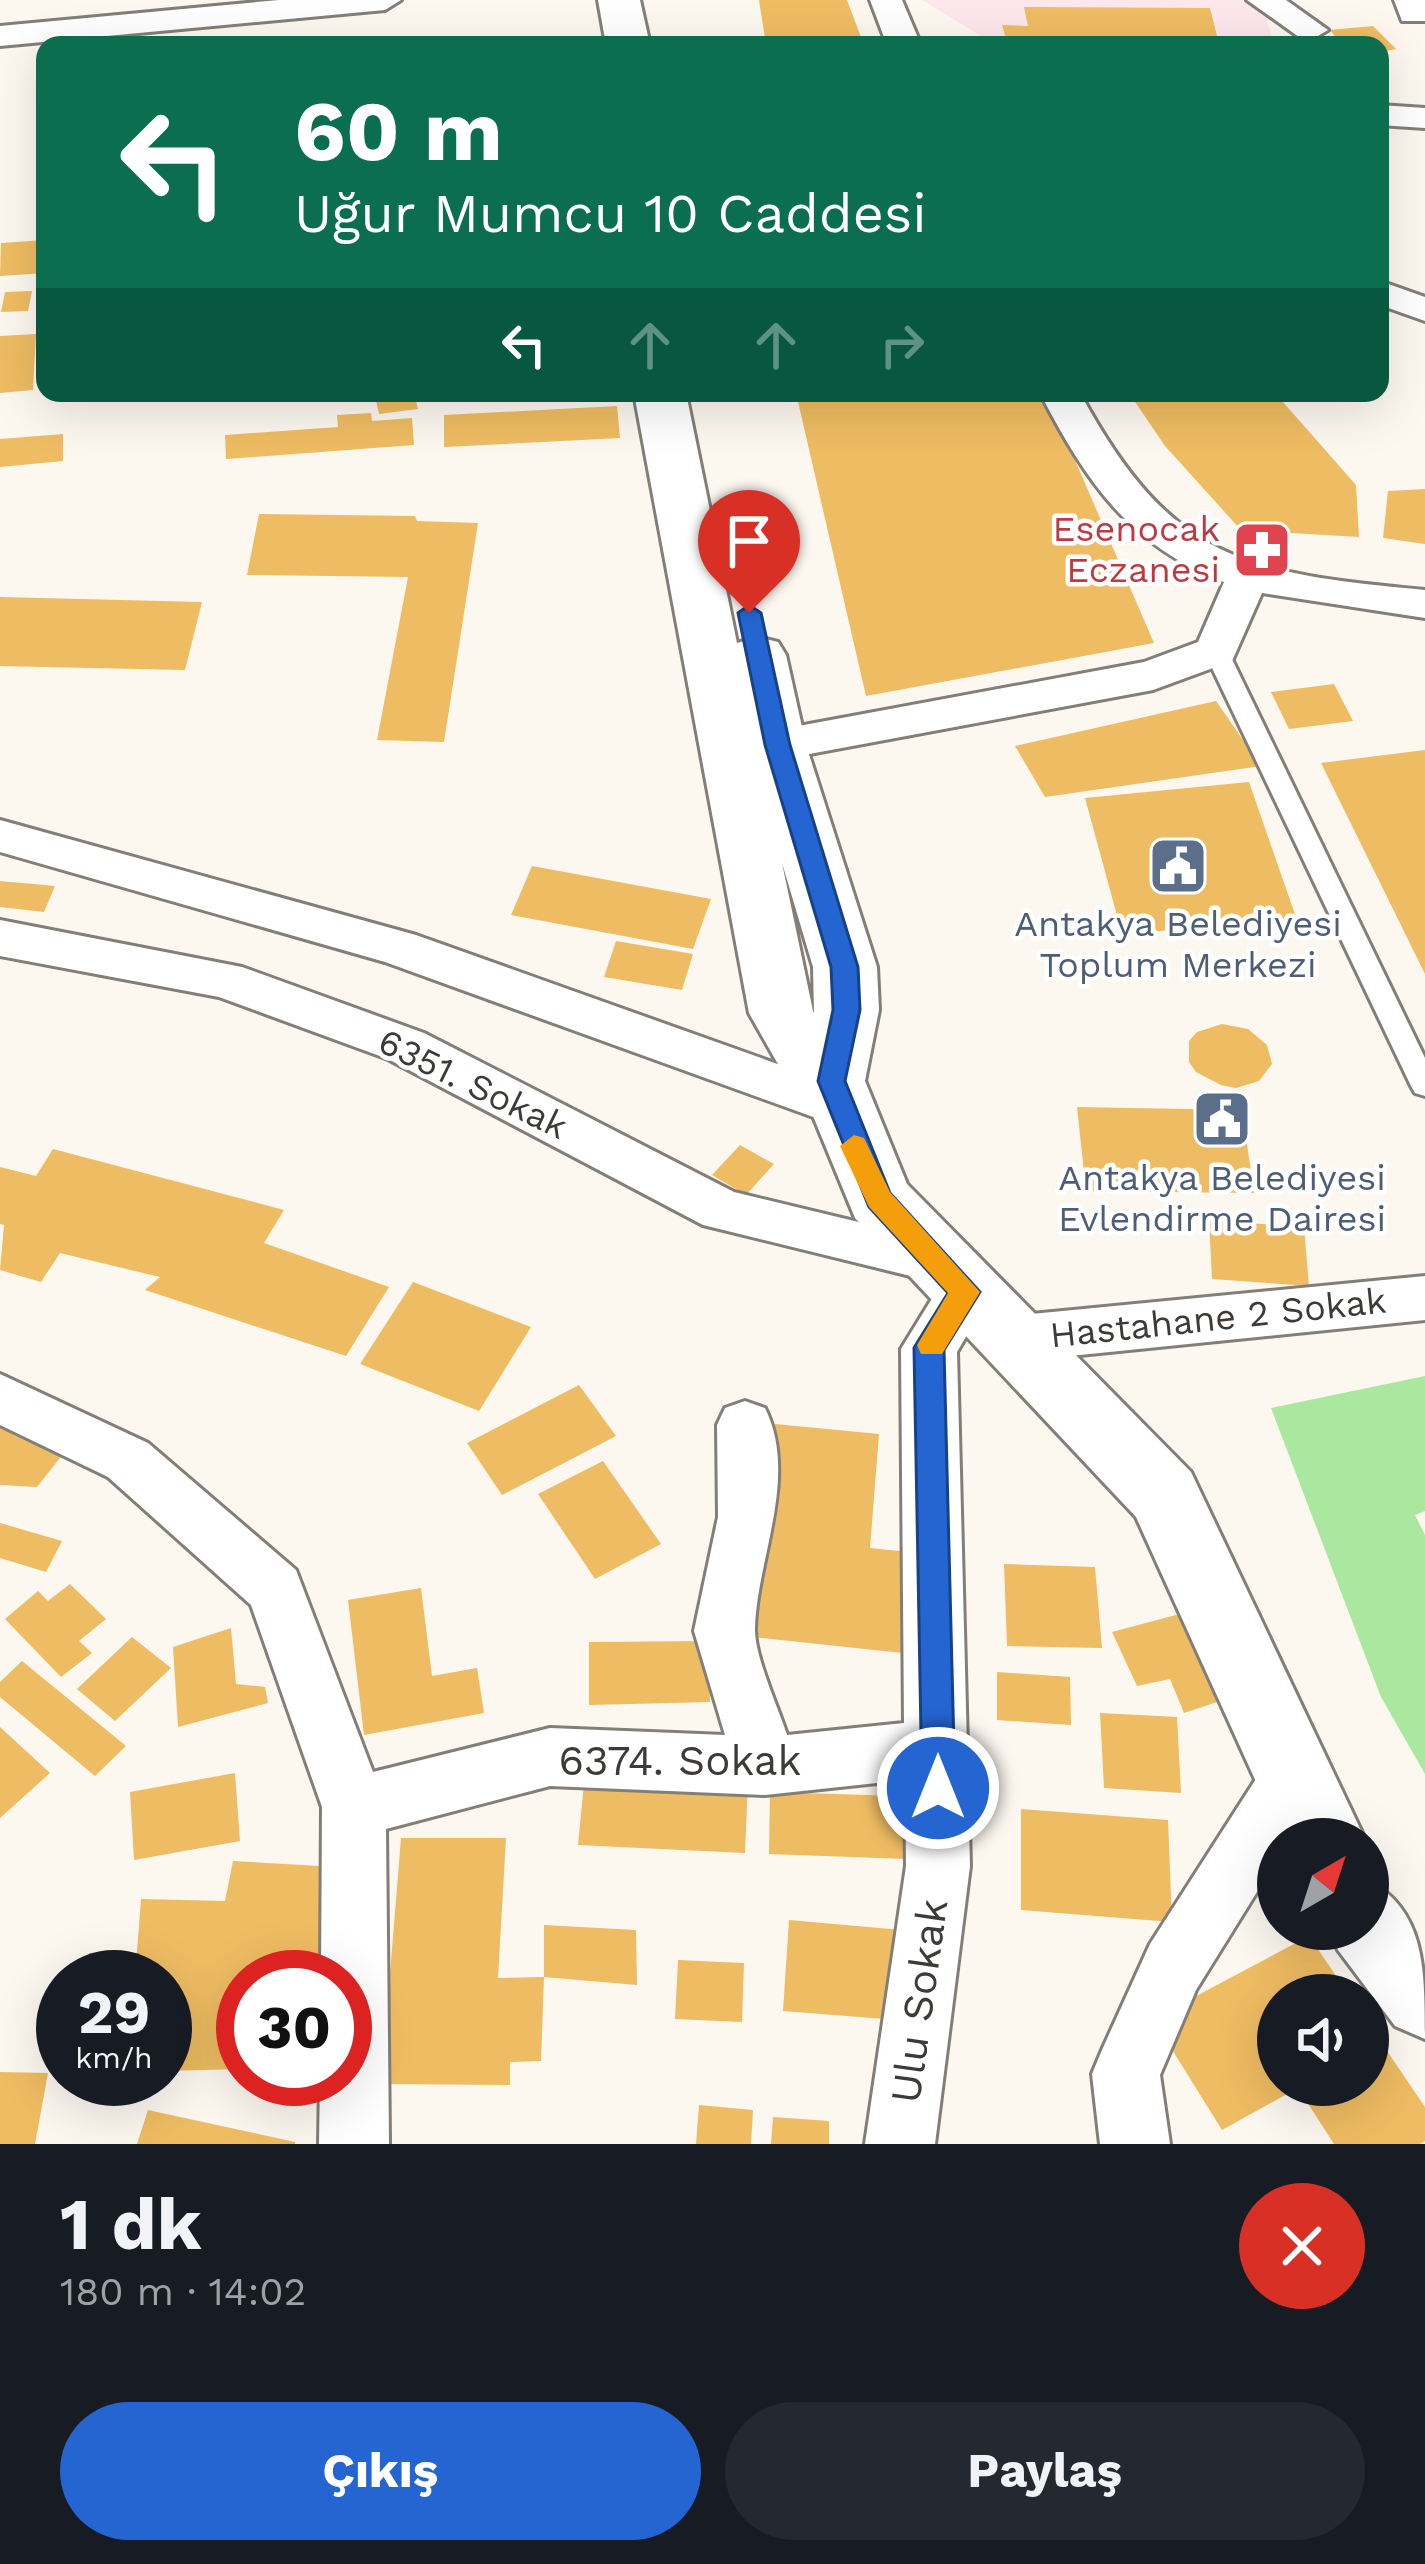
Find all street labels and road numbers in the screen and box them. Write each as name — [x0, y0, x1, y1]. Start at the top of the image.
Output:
street label: 6351. Sokak — [372, 1020, 574, 1148]
street label: Hastahane 2 Sokak — [1048, 1279, 1388, 1357]
street label: 6374. Sokak — [559, 1736, 801, 1785]
street label: Ulu Sokak — [880, 1896, 958, 2106]

